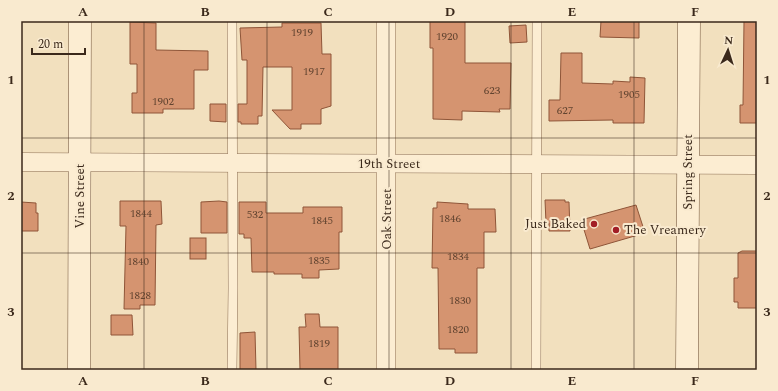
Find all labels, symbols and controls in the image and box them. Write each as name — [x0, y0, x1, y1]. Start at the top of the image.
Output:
text: A — [78, 2, 88, 22]
text: B — [200, 2, 210, 22]
text: C — [323, 2, 333, 22]
text: D — [445, 2, 455, 22]
text: E — [568, 2, 577, 22]
text: F — [691, 2, 699, 22]
house number: 1919 — [291, 24, 313, 41]
house number: 1920 — [436, 28, 458, 45]
scale bar — [32, 30, 85, 56]
north arrow — [708, 30, 748, 70]
text: N — [724, 32, 734, 49]
text: 20 m — [38, 35, 63, 54]
house number: 1917 — [303, 63, 325, 80]
text: 1 — [7, 70, 15, 90]
text: 1 — [763, 70, 771, 90]
house number: 623 — [484, 82, 501, 99]
house number: 1905 — [618, 86, 640, 103]
house number: 1902 — [152, 93, 174, 110]
house number: 627 — [557, 102, 574, 119]
street label: Spring Street — [678, 134, 698, 210]
street label: 19th Street — [358, 154, 421, 174]
street label: Vine Street — [70, 163, 90, 228]
text: 2 — [7, 186, 15, 206]
text: 2 — [763, 186, 771, 206]
street label: Oak Street — [377, 188, 397, 250]
house number: 1844 — [130, 205, 152, 222]
house number: 532 — [247, 206, 264, 223]
house number: 1846 — [439, 210, 461, 227]
house number: 1845 — [311, 212, 333, 229]
place label: Just Baked — [525, 214, 586, 234]
marker: Just Baked — [589, 219, 599, 229]
place label: The Vreamery — [624, 220, 707, 240]
marker: The Vreamery — [611, 225, 621, 235]
house number: 1834 — [447, 248, 469, 265]
house number: 1835 — [308, 252, 330, 269]
house number: 1840 — [127, 253, 149, 270]
house number: 1828 — [129, 287, 151, 304]
house number: 1830 — [449, 292, 471, 309]
text: 3 — [7, 302, 15, 322]
text: 3 — [763, 302, 771, 322]
house number: 1820 — [447, 321, 469, 338]
house number: 1819 — [308, 335, 330, 352]
text: A — [78, 371, 88, 391]
text: B — [200, 371, 210, 391]
text: C — [323, 371, 333, 391]
text: D — [445, 371, 455, 391]
text: E — [568, 371, 577, 391]
text: F — [691, 371, 699, 391]

